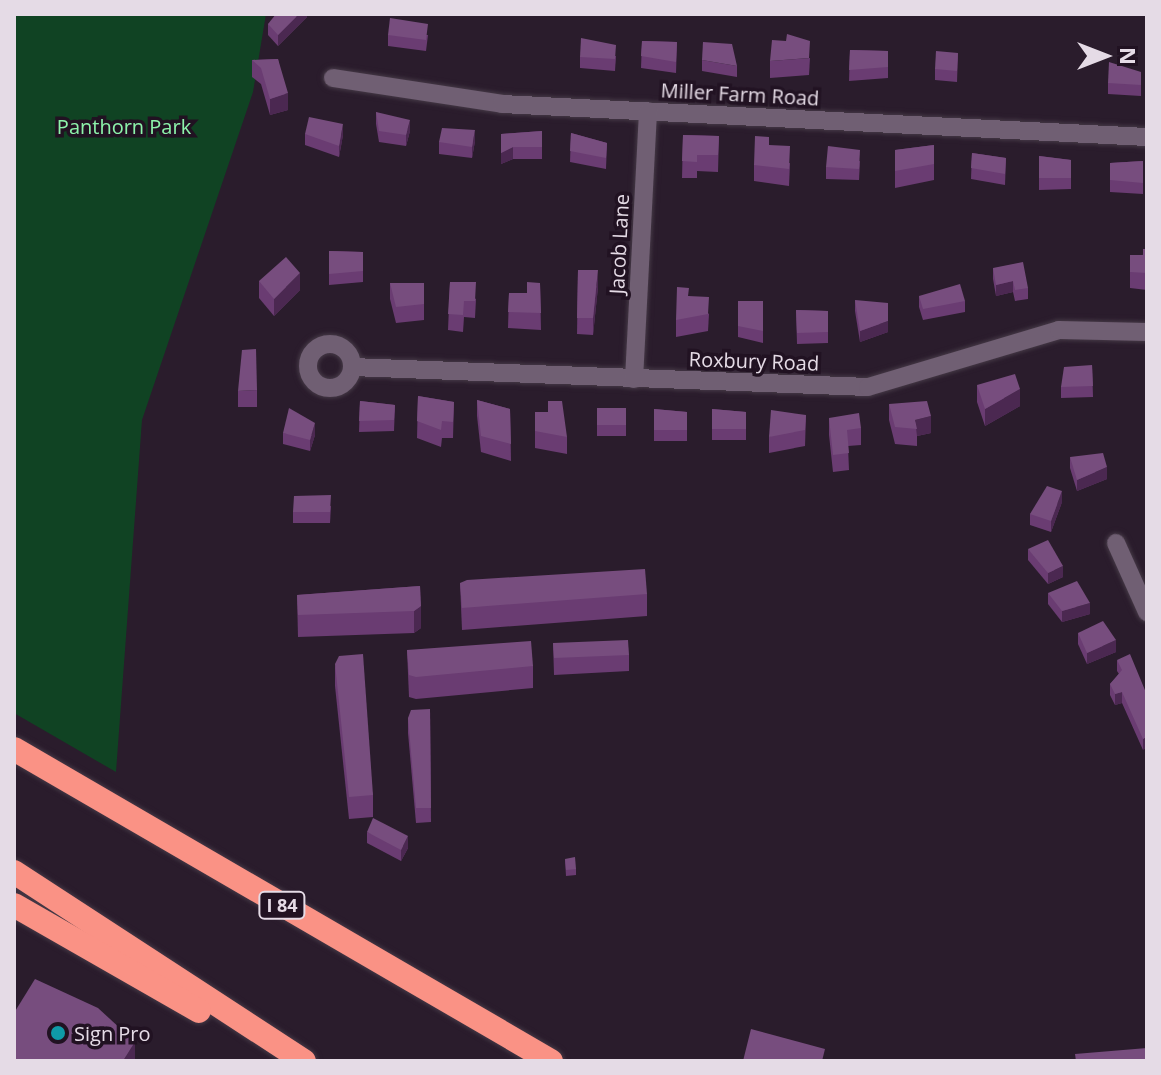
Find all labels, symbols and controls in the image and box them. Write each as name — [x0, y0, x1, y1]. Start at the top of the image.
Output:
north arrow — [1065, 16, 1145, 96]
text: N — [1114, 47, 1144, 65]
street label: Miller Farm Road — [660, 78, 820, 110]
park label: Panthorn Park — [57, 114, 191, 138]
street label: Jacob Lane — [604, 193, 634, 295]
street label: Roxbury Road — [688, 347, 820, 375]
road number: I 84 — [258, 891, 306, 919]
place label: Sign Pro — [74, 1021, 151, 1045]
marker: Sign Pro — [49, 1024, 67, 1042]

